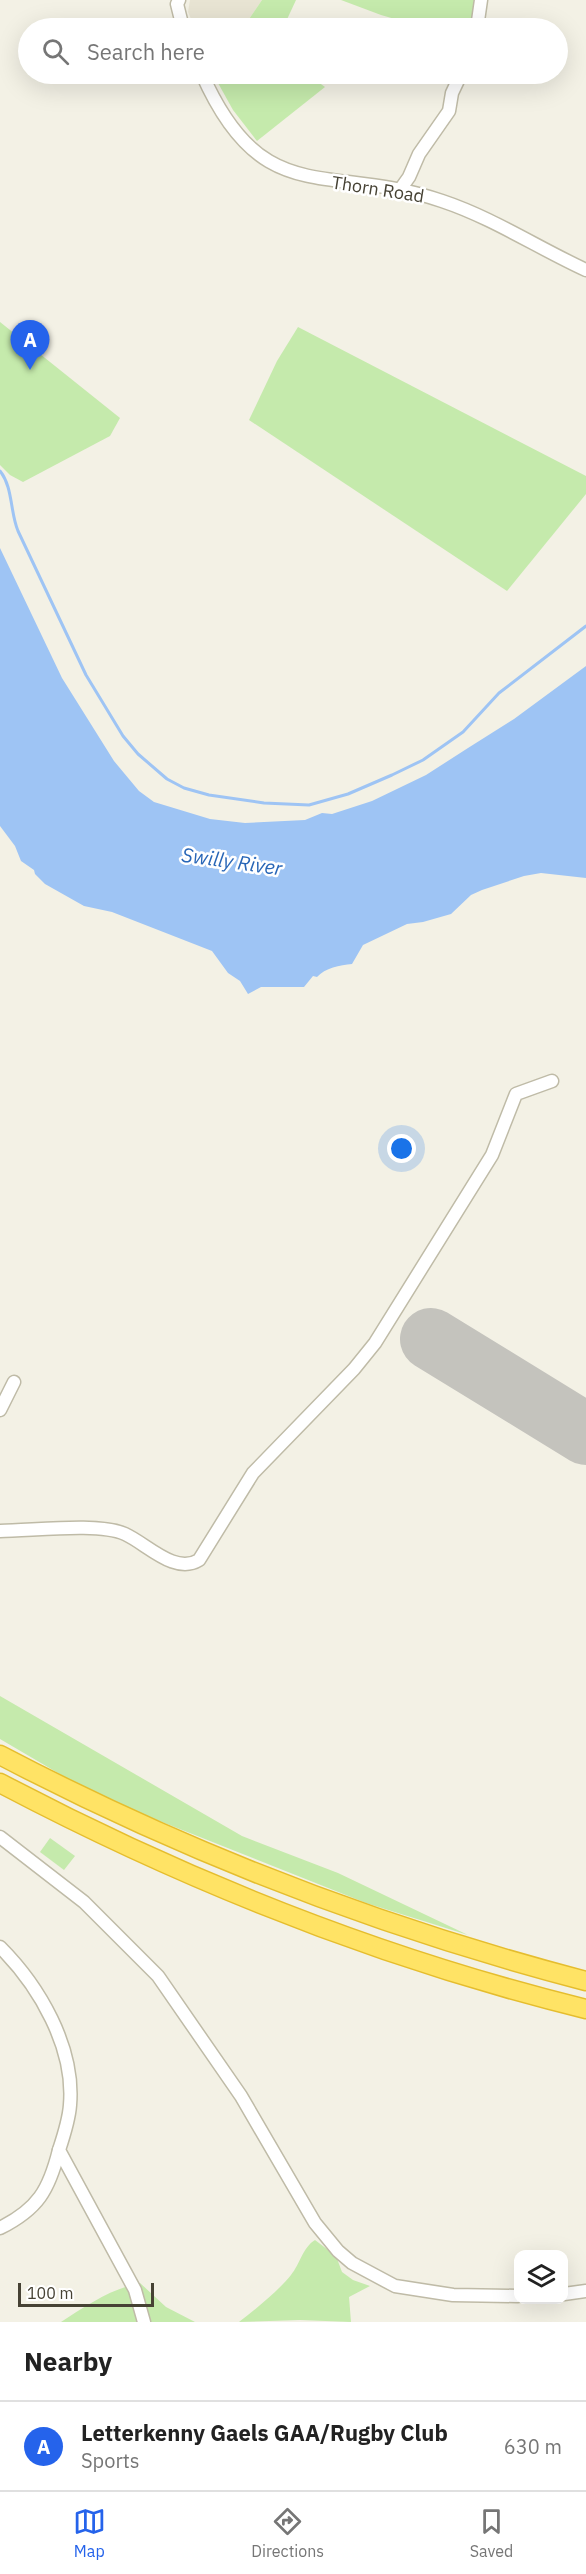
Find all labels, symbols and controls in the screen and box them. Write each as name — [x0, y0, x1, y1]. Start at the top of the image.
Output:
search box — [18, 18, 568, 84]
icon: search — [39, 35, 72, 68]
text: Search here — [87, 37, 205, 66]
street label: Thorn Road — [330, 170, 426, 208]
pin: A — [10, 320, 50, 370]
water label: Swilly River — [180, 841, 285, 882]
your location — [387, 1134, 416, 1163]
map controls — [514, 2250, 568, 2304]
button: layers — [514, 2250, 568, 2304]
scale bar — [18, 2280, 154, 2308]
text: 100 m — [27, 2283, 74, 2303]
text: Nearby — [24, 2344, 112, 2378]
text: Letterkenny Gaels GAA/Rugby Club — [81, 2418, 448, 2447]
text: A — [37, 2433, 50, 2460]
text: 630 m — [504, 2433, 562, 2460]
text: Sports — [81, 2447, 140, 2474]
tab: Map — [73, 2505, 106, 2561]
tab: Directions — [251, 2505, 324, 2561]
tab: Saved — [470, 2505, 513, 2561]

